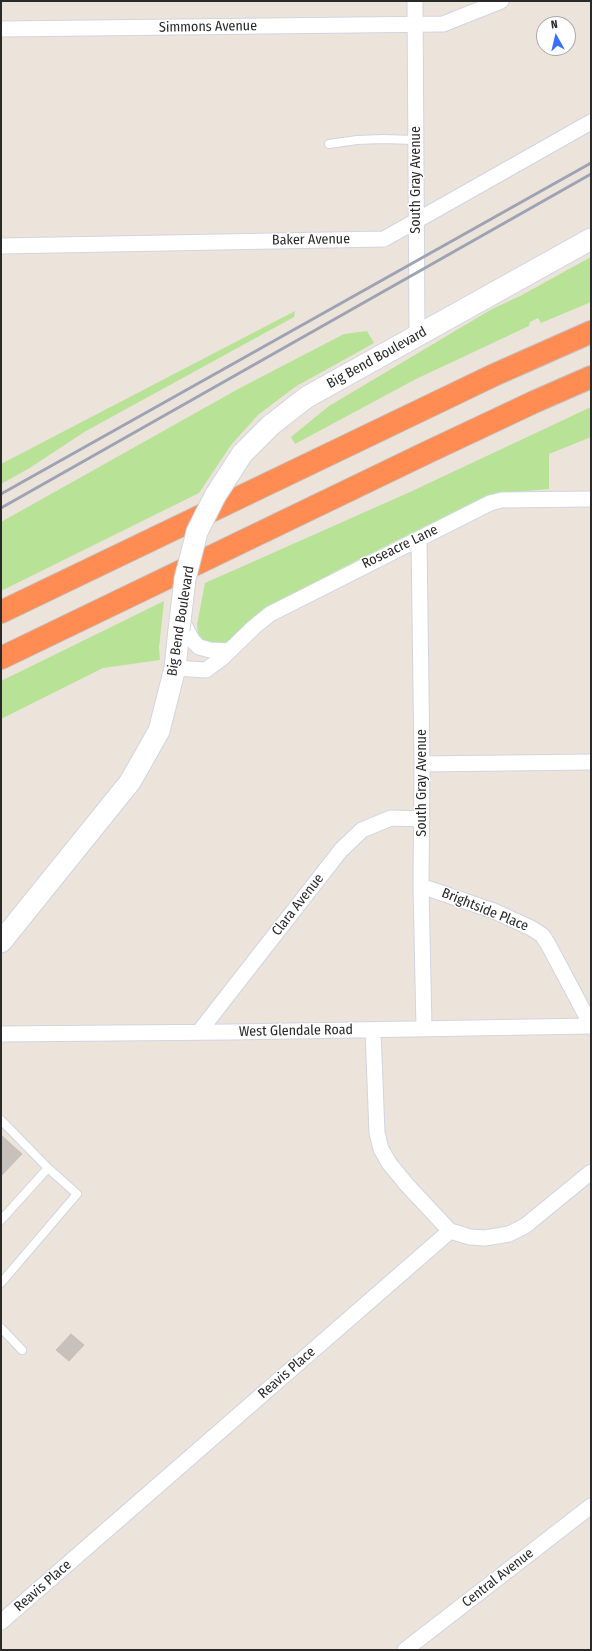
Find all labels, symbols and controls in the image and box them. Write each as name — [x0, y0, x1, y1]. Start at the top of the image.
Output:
north arrow — [536, 16, 576, 56]
street label: Simmons Avenue — [159, 18, 257, 36]
text: N — [550, 18, 559, 32]
street label: South Gray Avenue — [408, 126, 424, 234]
street label: Baker Avenue — [272, 231, 350, 249]
street label: Big Bend Boulevard — [324, 324, 430, 392]
street label: Roseacre Lane — [359, 521, 441, 573]
street label: Big Bend Boulevard — [164, 565, 198, 677]
street label: South Gray Avenue — [414, 729, 430, 837]
street label: Clara Avenue — [269, 871, 327, 939]
street label: Brightside Place — [439, 885, 531, 935]
street label: West Glendale Road — [239, 1022, 353, 1040]
street label: Reavis Place — [255, 1344, 319, 1402]
street label: Central Avenue — [459, 1545, 537, 1611]
street label: Reavis Place — [11, 1557, 75, 1615]

